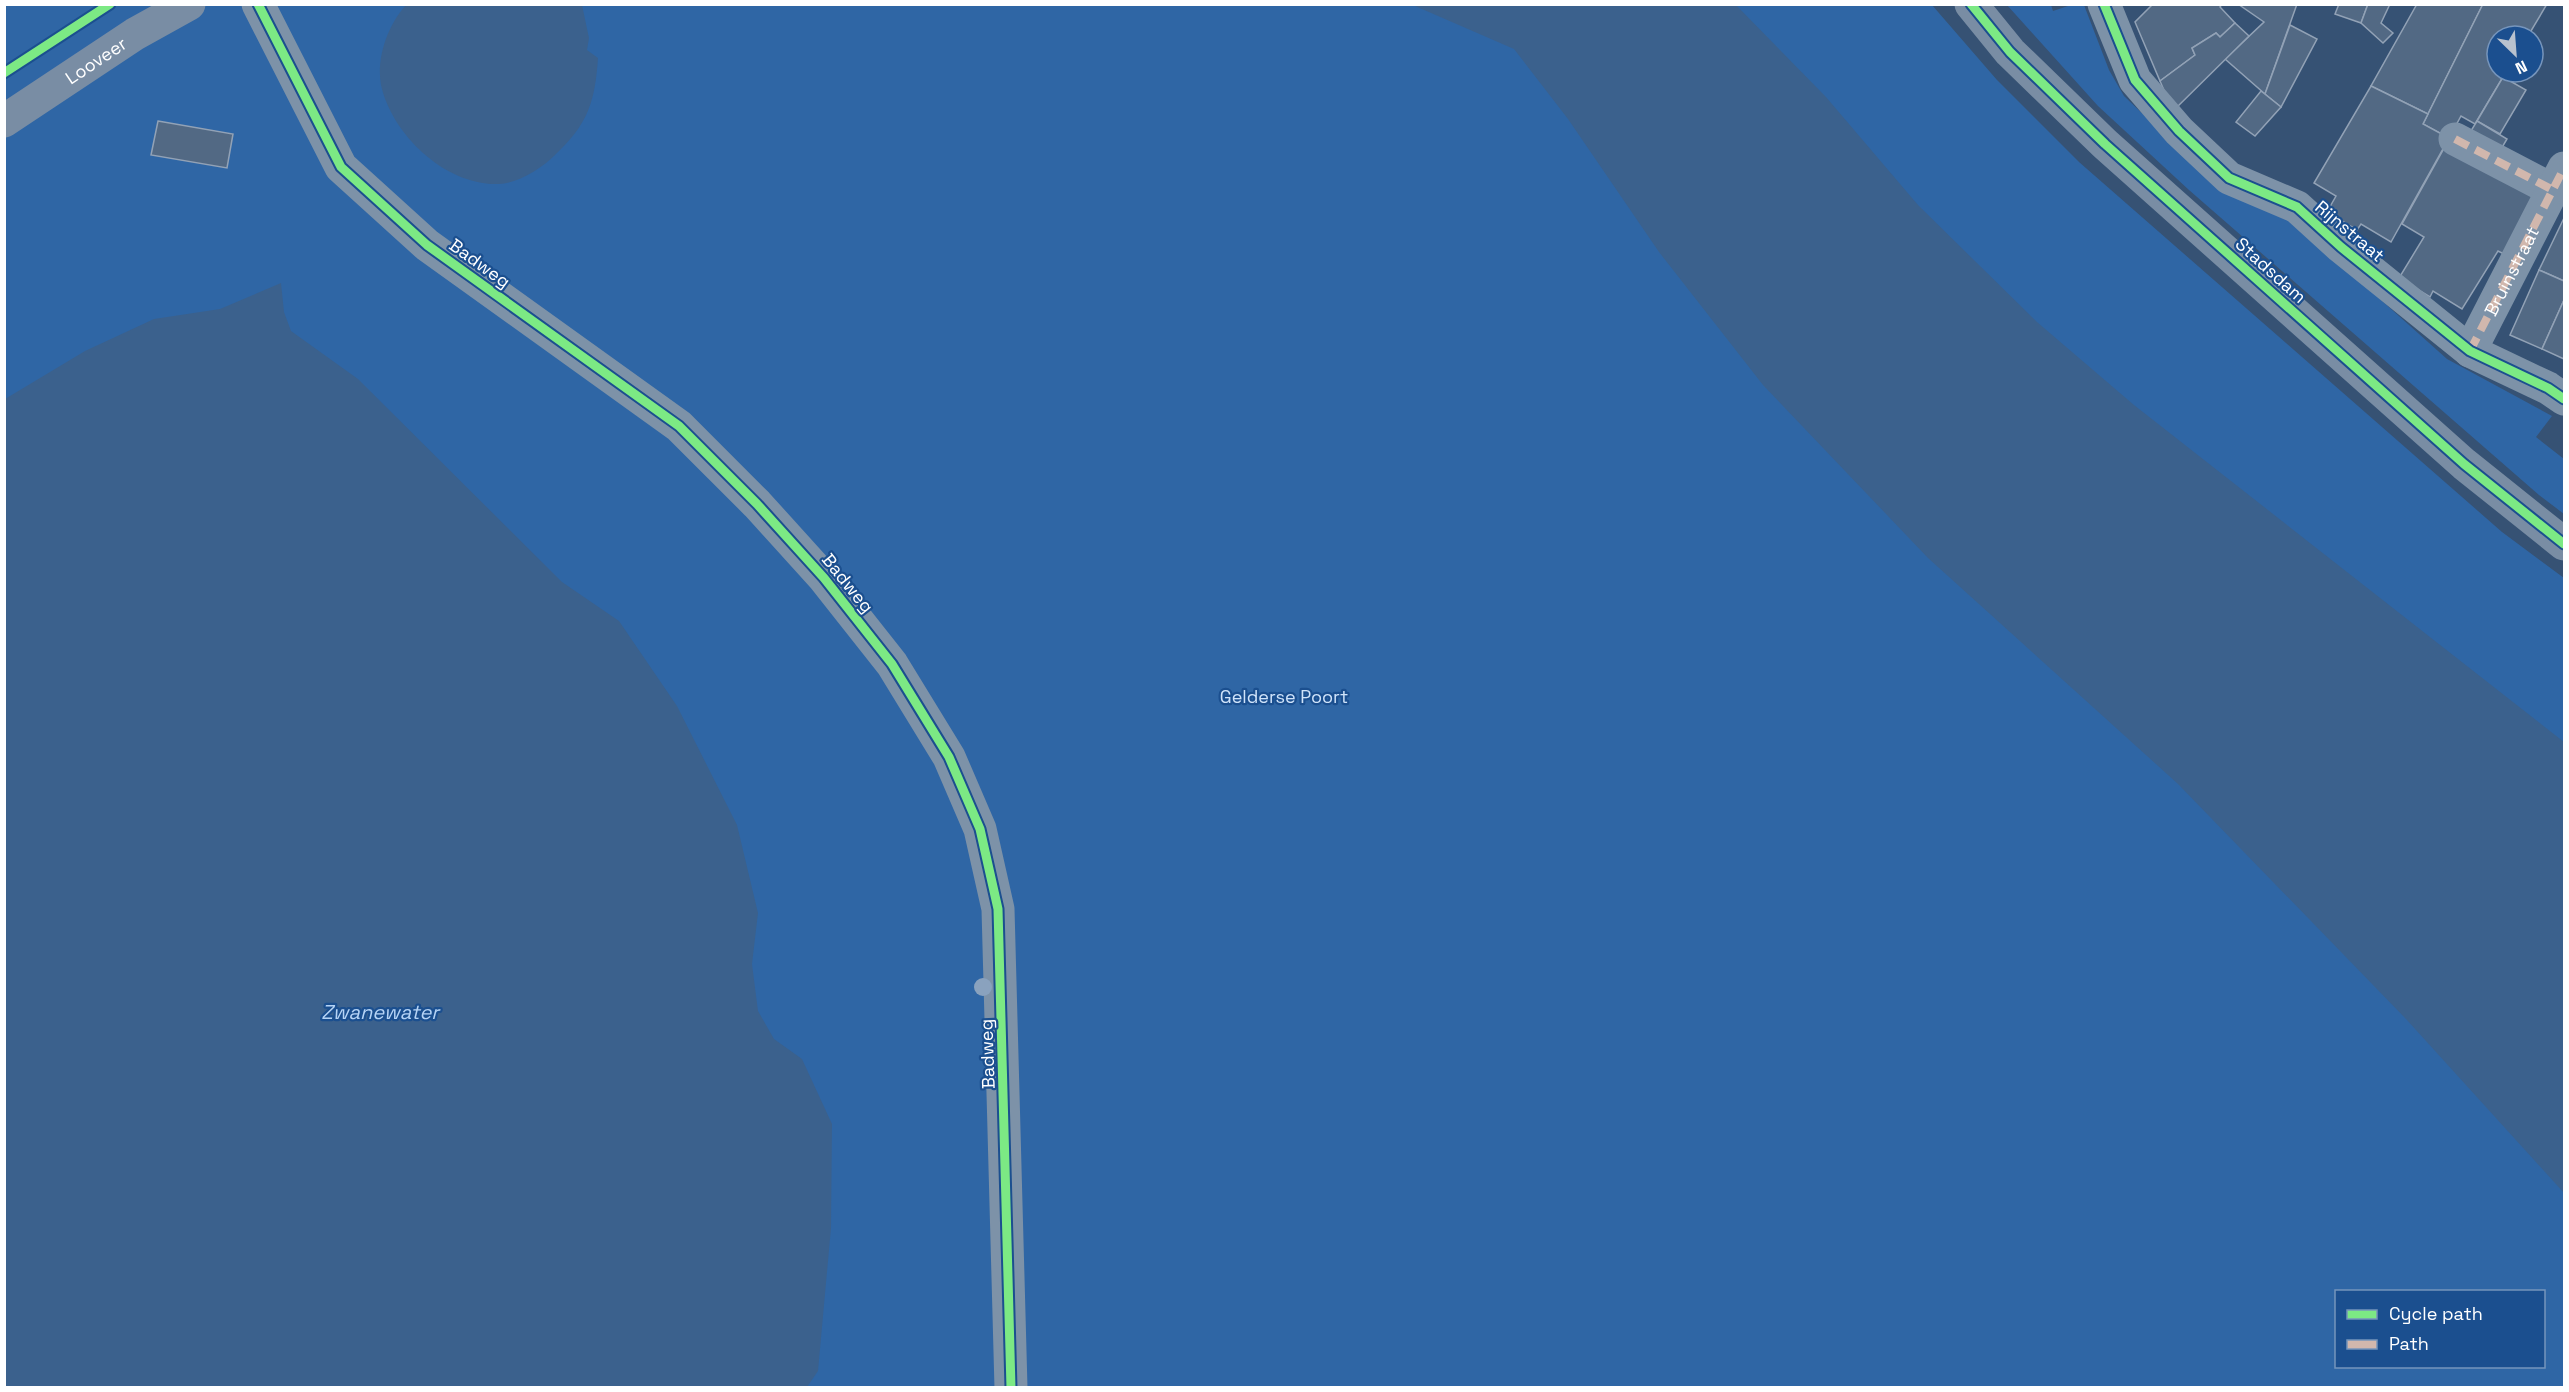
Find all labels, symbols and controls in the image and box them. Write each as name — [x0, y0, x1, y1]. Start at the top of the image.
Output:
north arrow — [2485, 24, 2545, 84]
street label: Looveer — [60, 31, 131, 89]
text: N — [2512, 55, 2530, 79]
street label: Rijnstraat — [2311, 195, 2389, 267]
street label: Bruinstraat — [2479, 222, 2544, 320]
street label: Stadsdam — [2231, 232, 2311, 308]
street label: Badweg — [445, 233, 515, 293]
street label: Badweg — [817, 549, 879, 617]
park label: Gelderse Poort — [1220, 685, 1348, 708]
water label: Zwanewater — [321, 999, 441, 1025]
street label: Badweg — [974, 1019, 1000, 1089]
legend — [2335, 1290, 2545, 1368]
text: Cycle path — [2389, 1302, 2483, 1325]
text: Path — [2389, 1332, 2429, 1355]

